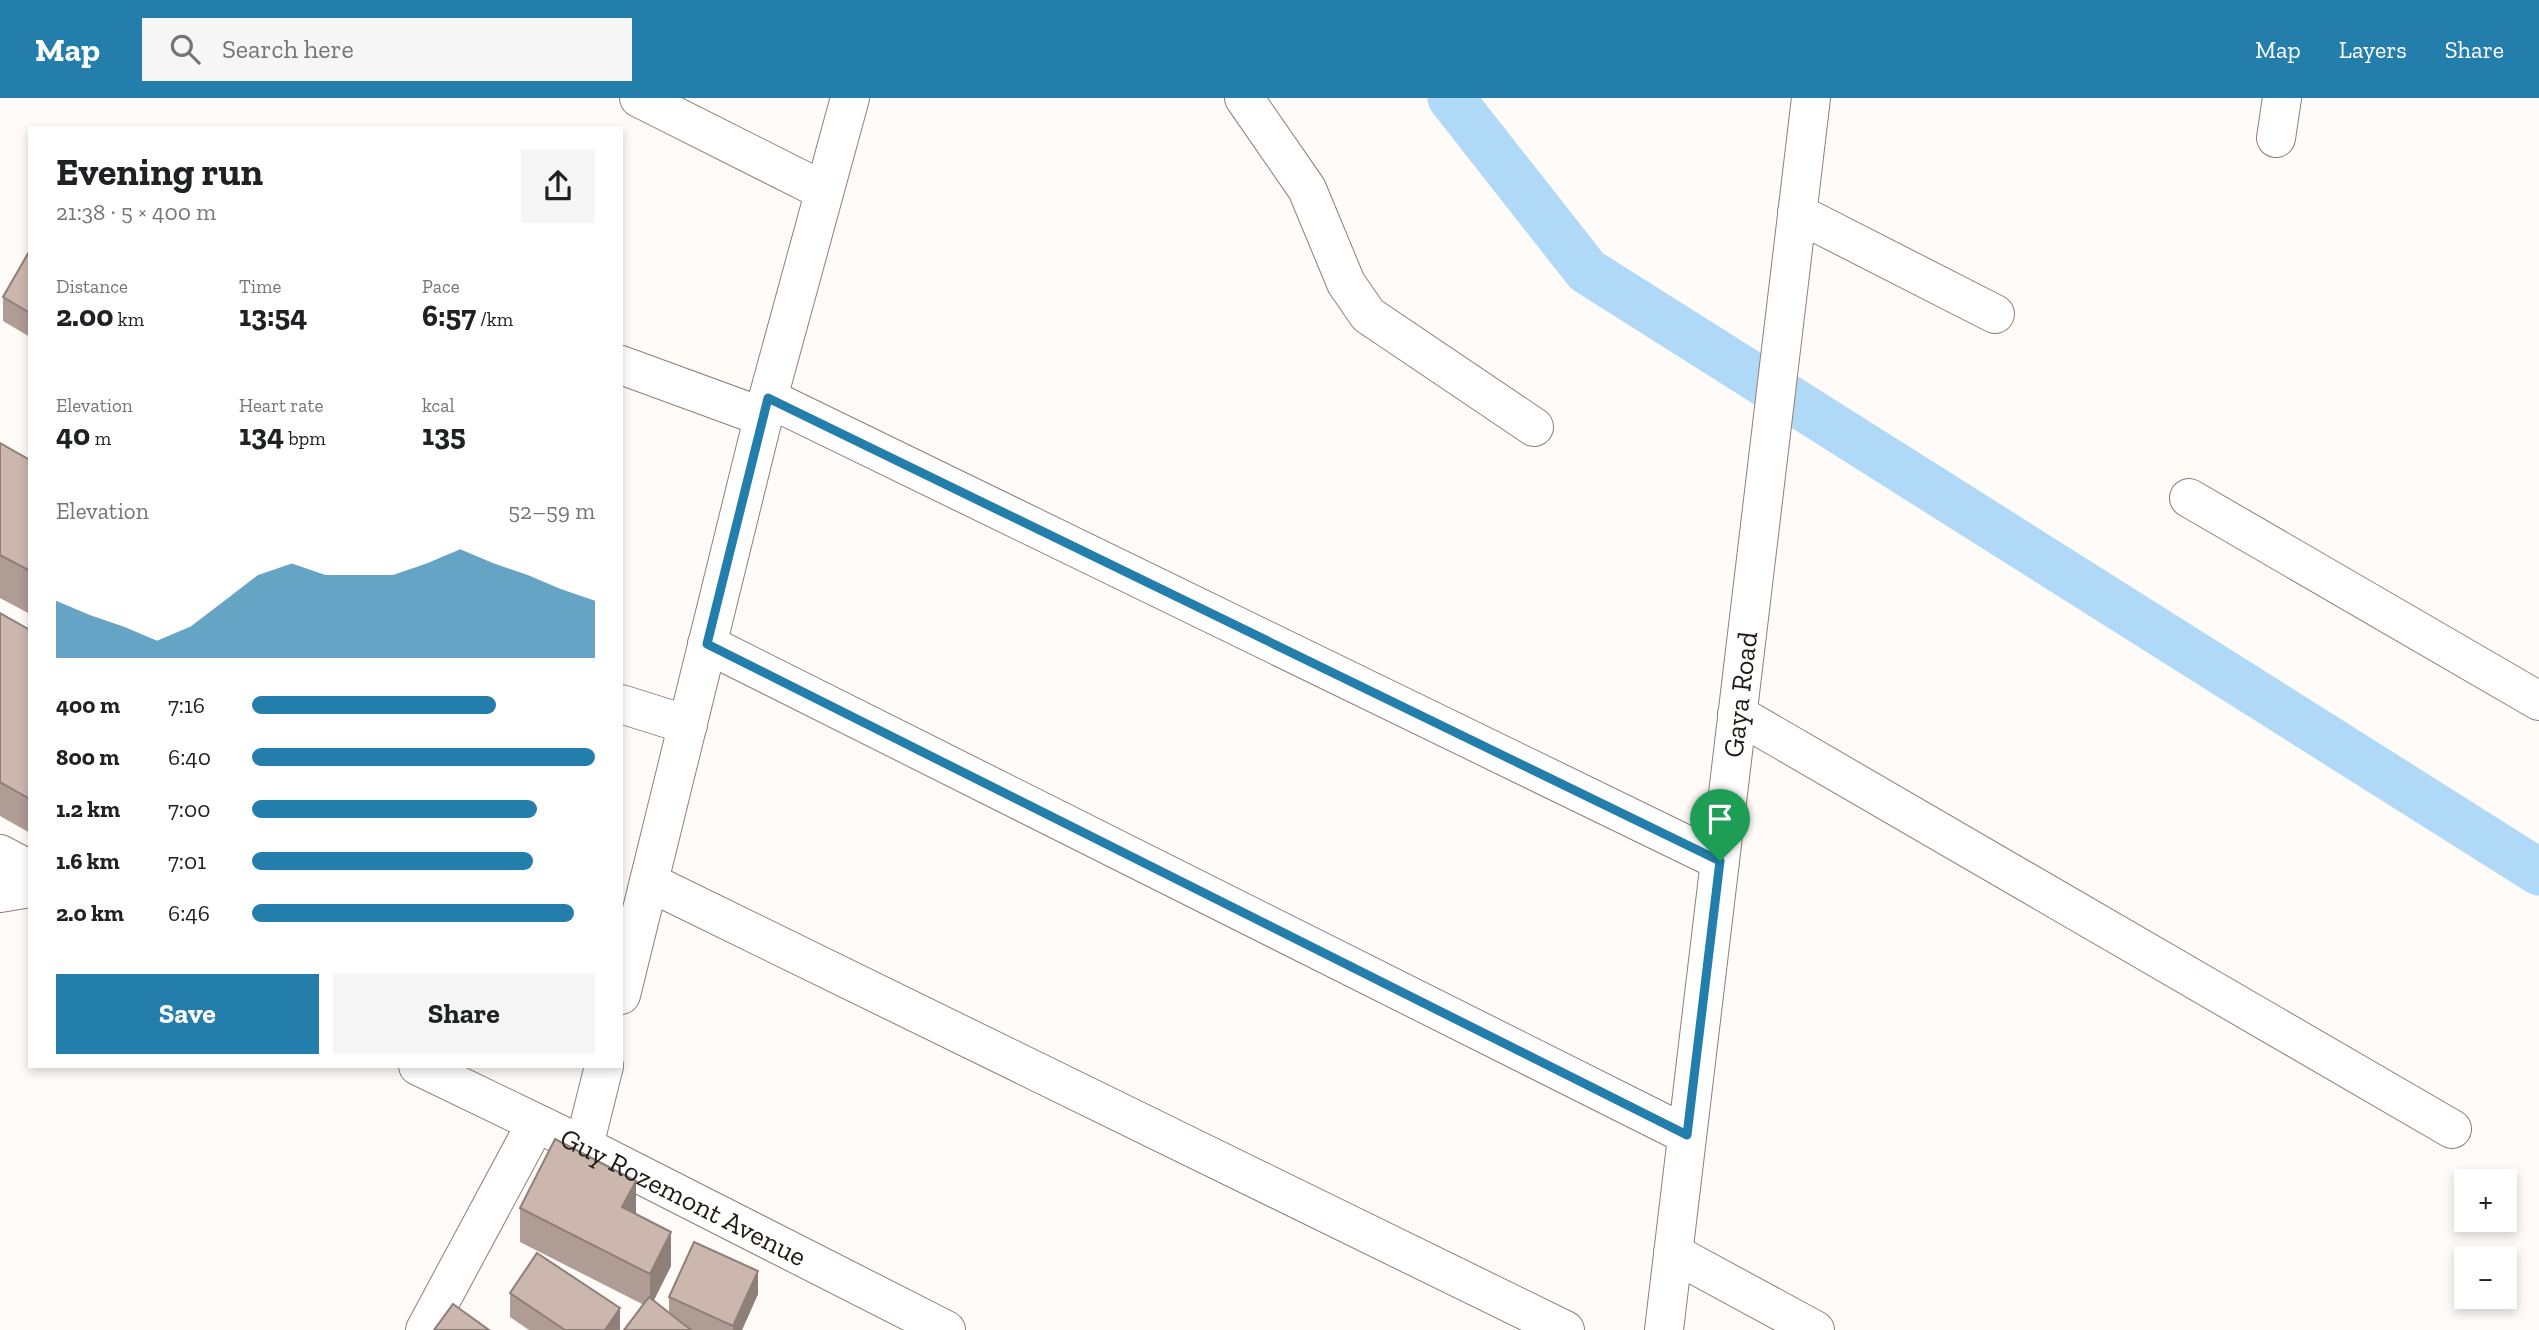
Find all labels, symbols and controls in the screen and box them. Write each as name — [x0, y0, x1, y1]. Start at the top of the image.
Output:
search box — [142, 18, 632, 81]
text: Map — [35, 30, 100, 69]
icon: search — [166, 30, 204, 68]
text: Search here — [222, 33, 354, 65]
text: Map — [2255, 35, 2301, 64]
text: Layers — [2339, 35, 2407, 64]
text: Share — [2445, 35, 2504, 64]
text: Evening run — [56, 149, 263, 195]
button: share — [521, 149, 595, 223]
text: 21:38 · 5 × 400 m — [56, 198, 216, 226]
text: Distance — [56, 275, 128, 298]
text: Time — [239, 275, 281, 298]
text: Pace — [422, 275, 460, 298]
text: 2.00 — [56, 298, 114, 334]
text: 13:54 — [239, 298, 307, 334]
text: 6:57 — [422, 298, 476, 334]
text: km — [114, 308, 144, 331]
text: /km — [476, 308, 513, 331]
text: Elevation — [56, 394, 133, 417]
text: Heart rate — [239, 394, 324, 417]
text: kcal — [422, 394, 455, 417]
text: 40 — [56, 417, 90, 453]
text: 134 — [239, 417, 284, 453]
text: 135 — [422, 417, 466, 453]
text: m — [90, 427, 111, 450]
text: bpm — [284, 427, 326, 450]
text: Elevation — [56, 497, 149, 525]
text: 52–59 m — [508, 497, 595, 525]
street label: Gaya Road — [1716, 630, 1764, 759]
text: 400 m — [56, 691, 120, 719]
text: 7:16 — [168, 691, 205, 719]
text: 800 m — [56, 743, 119, 771]
text: 6:40 — [168, 743, 211, 771]
pin — [1690, 789, 1750, 861]
text: 1.2 km — [56, 795, 120, 823]
text: 7:00 — [168, 795, 210, 823]
icon: arrive — [1701, 800, 1739, 838]
text: 1.6 km — [56, 847, 120, 875]
text: 7:01 — [168, 847, 206, 875]
text: 2.0 km — [56, 899, 124, 927]
text: 6:46 — [168, 899, 210, 927]
button: Save — [56, 974, 319, 1054]
button: Share — [333, 974, 595, 1054]
street label: Guy Rozemont Avenue — [555, 1121, 812, 1273]
map controls — [2454, 1169, 2517, 1309]
button: + — [2454, 1169, 2517, 1232]
button: − — [2454, 1246, 2517, 1309]

